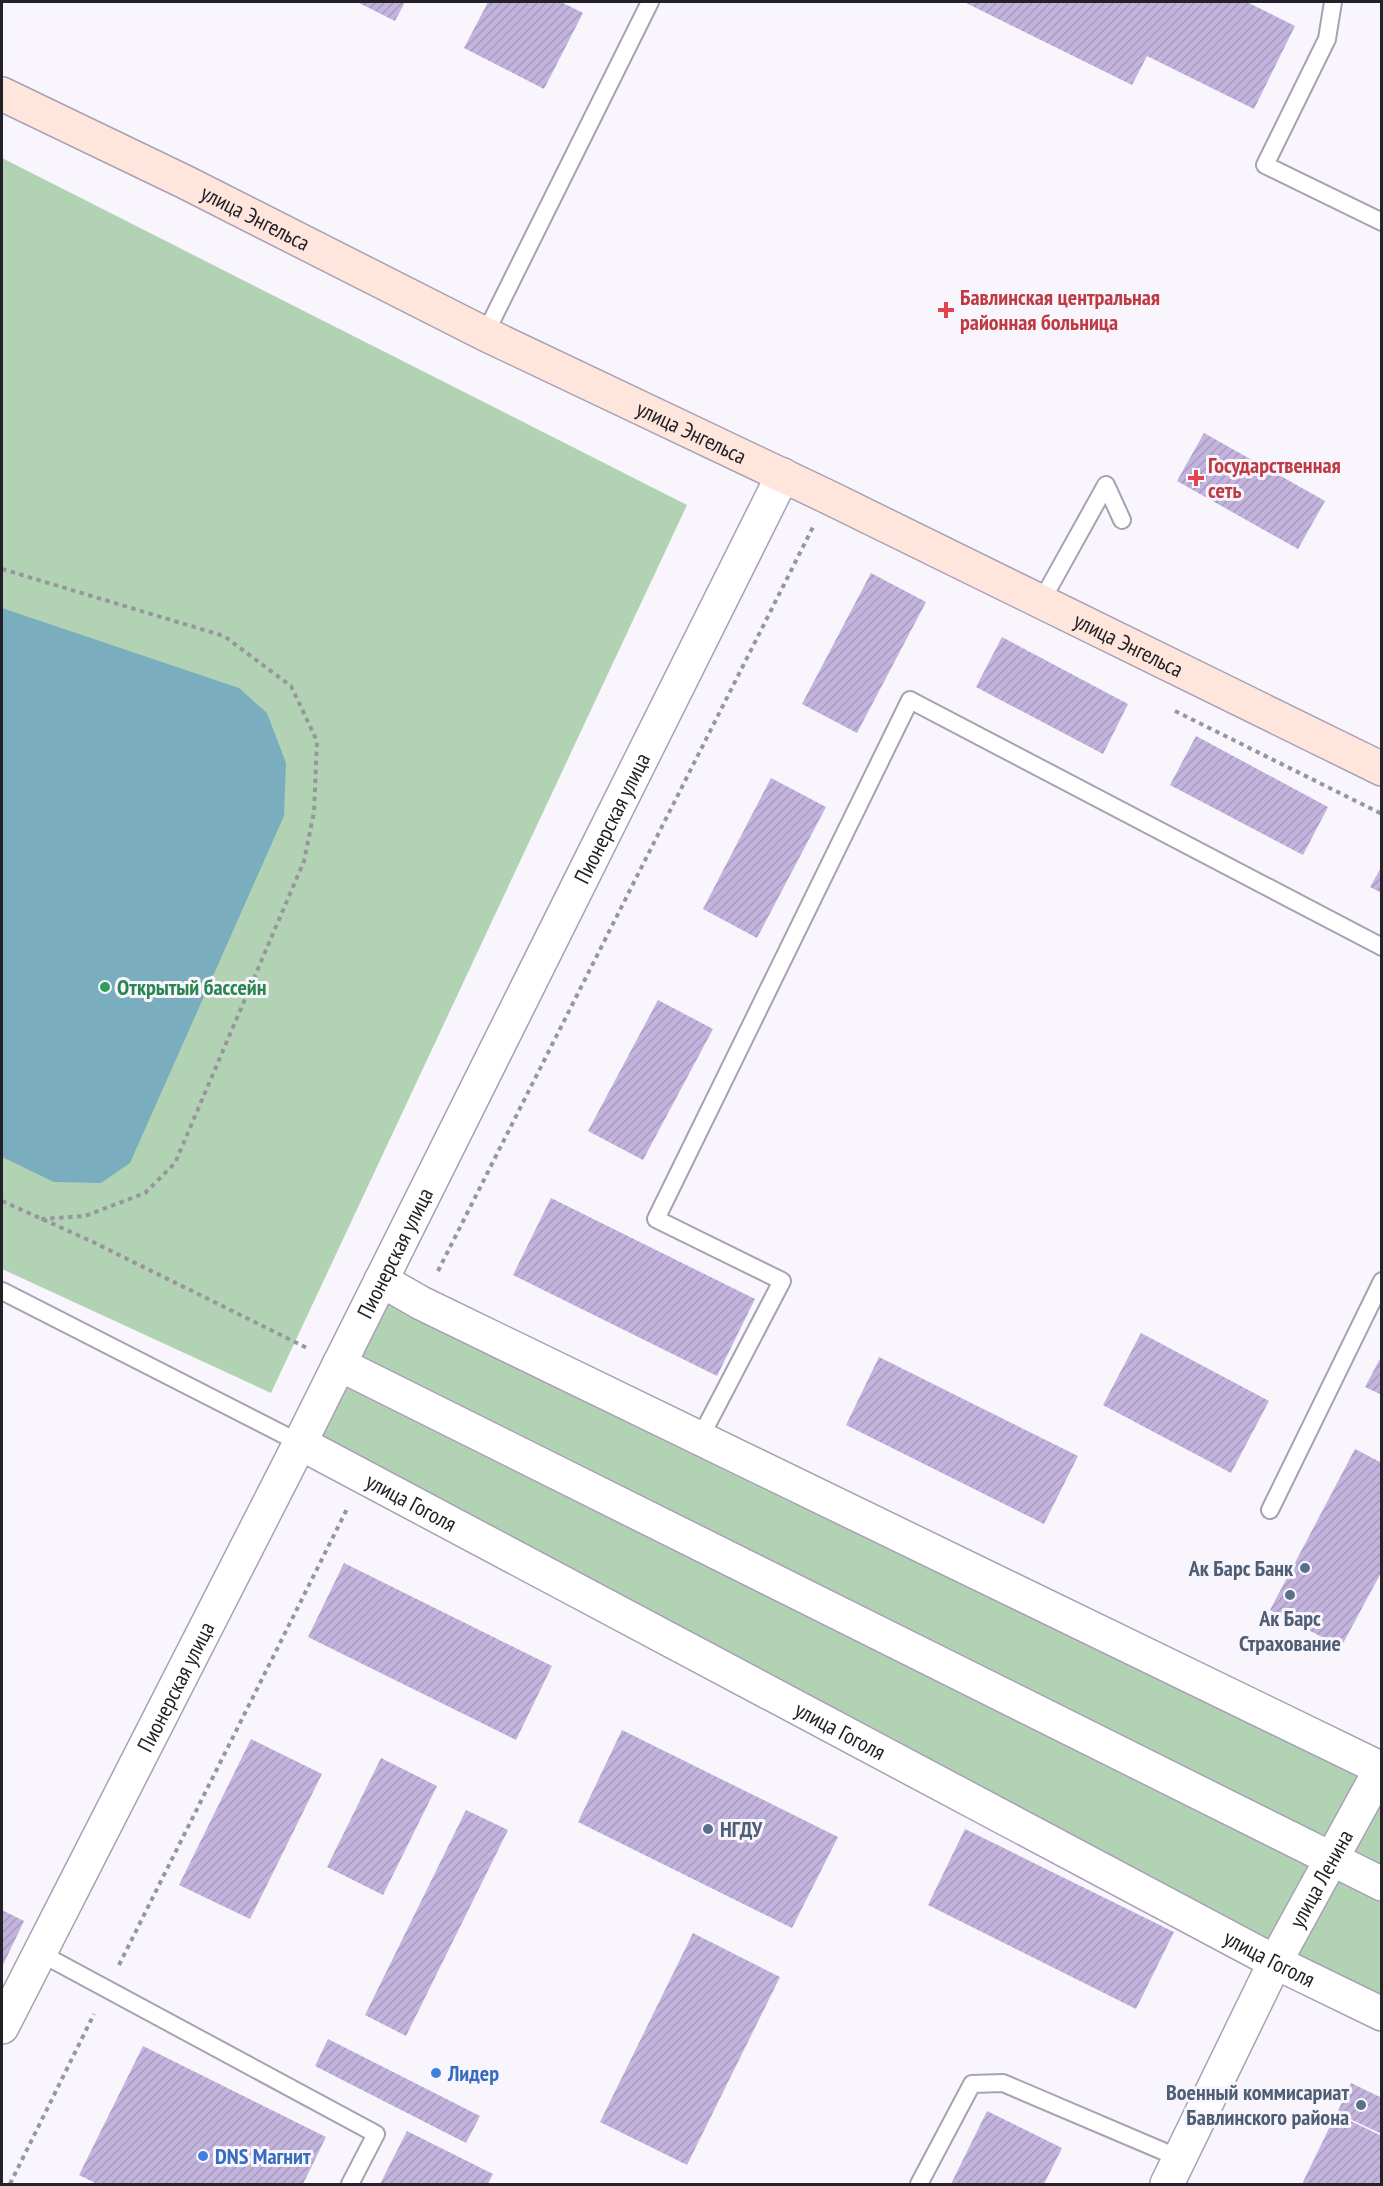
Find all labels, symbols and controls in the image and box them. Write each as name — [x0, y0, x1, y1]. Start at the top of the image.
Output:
street label: улица Энгельса — [196, 178, 315, 257]
place label: Бавлинская центральная районная больница — [960, 283, 1160, 336]
marker: Бавлинская центральная районная больница — [937, 301, 955, 319]
street label: улица Энгельса — [632, 394, 751, 470]
place label: Государственная сеть — [1208, 451, 1341, 504]
marker: Государственная сеть — [1189, 471, 1203, 485]
street label: улица Энгельса — [1069, 606, 1188, 683]
street label: Пионерская улица — [567, 748, 656, 888]
place label: Открытый бассейн — [117, 973, 267, 1001]
marker: Открытый бассейн — [98, 980, 112, 994]
street label: Пионерская улица — [350, 1183, 439, 1323]
street label: улица Гоголя — [361, 1467, 461, 1538]
place label: Ак Барс Банк — [1188, 1554, 1294, 1582]
marker: Ак Барс Банк — [1298, 1561, 1312, 1575]
marker: Ак Барс Страхование — [1283, 1588, 1297, 1602]
place label: Ак Барс Страхование — [1239, 1604, 1341, 1657]
street label: Пионерская улица — [131, 1617, 220, 1757]
street label: улица Гоголя — [790, 1695, 890, 1766]
place label: НГДУ — [720, 1815, 763, 1843]
marker: НГДУ — [701, 1822, 715, 1836]
street label: улица Ленина — [1283, 1825, 1359, 1933]
street label: улица Гоголя — [1219, 1923, 1320, 1993]
place label: Лидер — [447, 2059, 499, 2087]
marker: Лидер — [429, 2066, 443, 2080]
place label: Военный коммисариат Бавлинского района — [1166, 2078, 1349, 2131]
marker: Военный коммисариат Бавлинского района — [1354, 2098, 1368, 2112]
place label: DNS Магнит — [215, 2142, 311, 2170]
marker: DNS Магнит — [196, 2149, 210, 2163]

